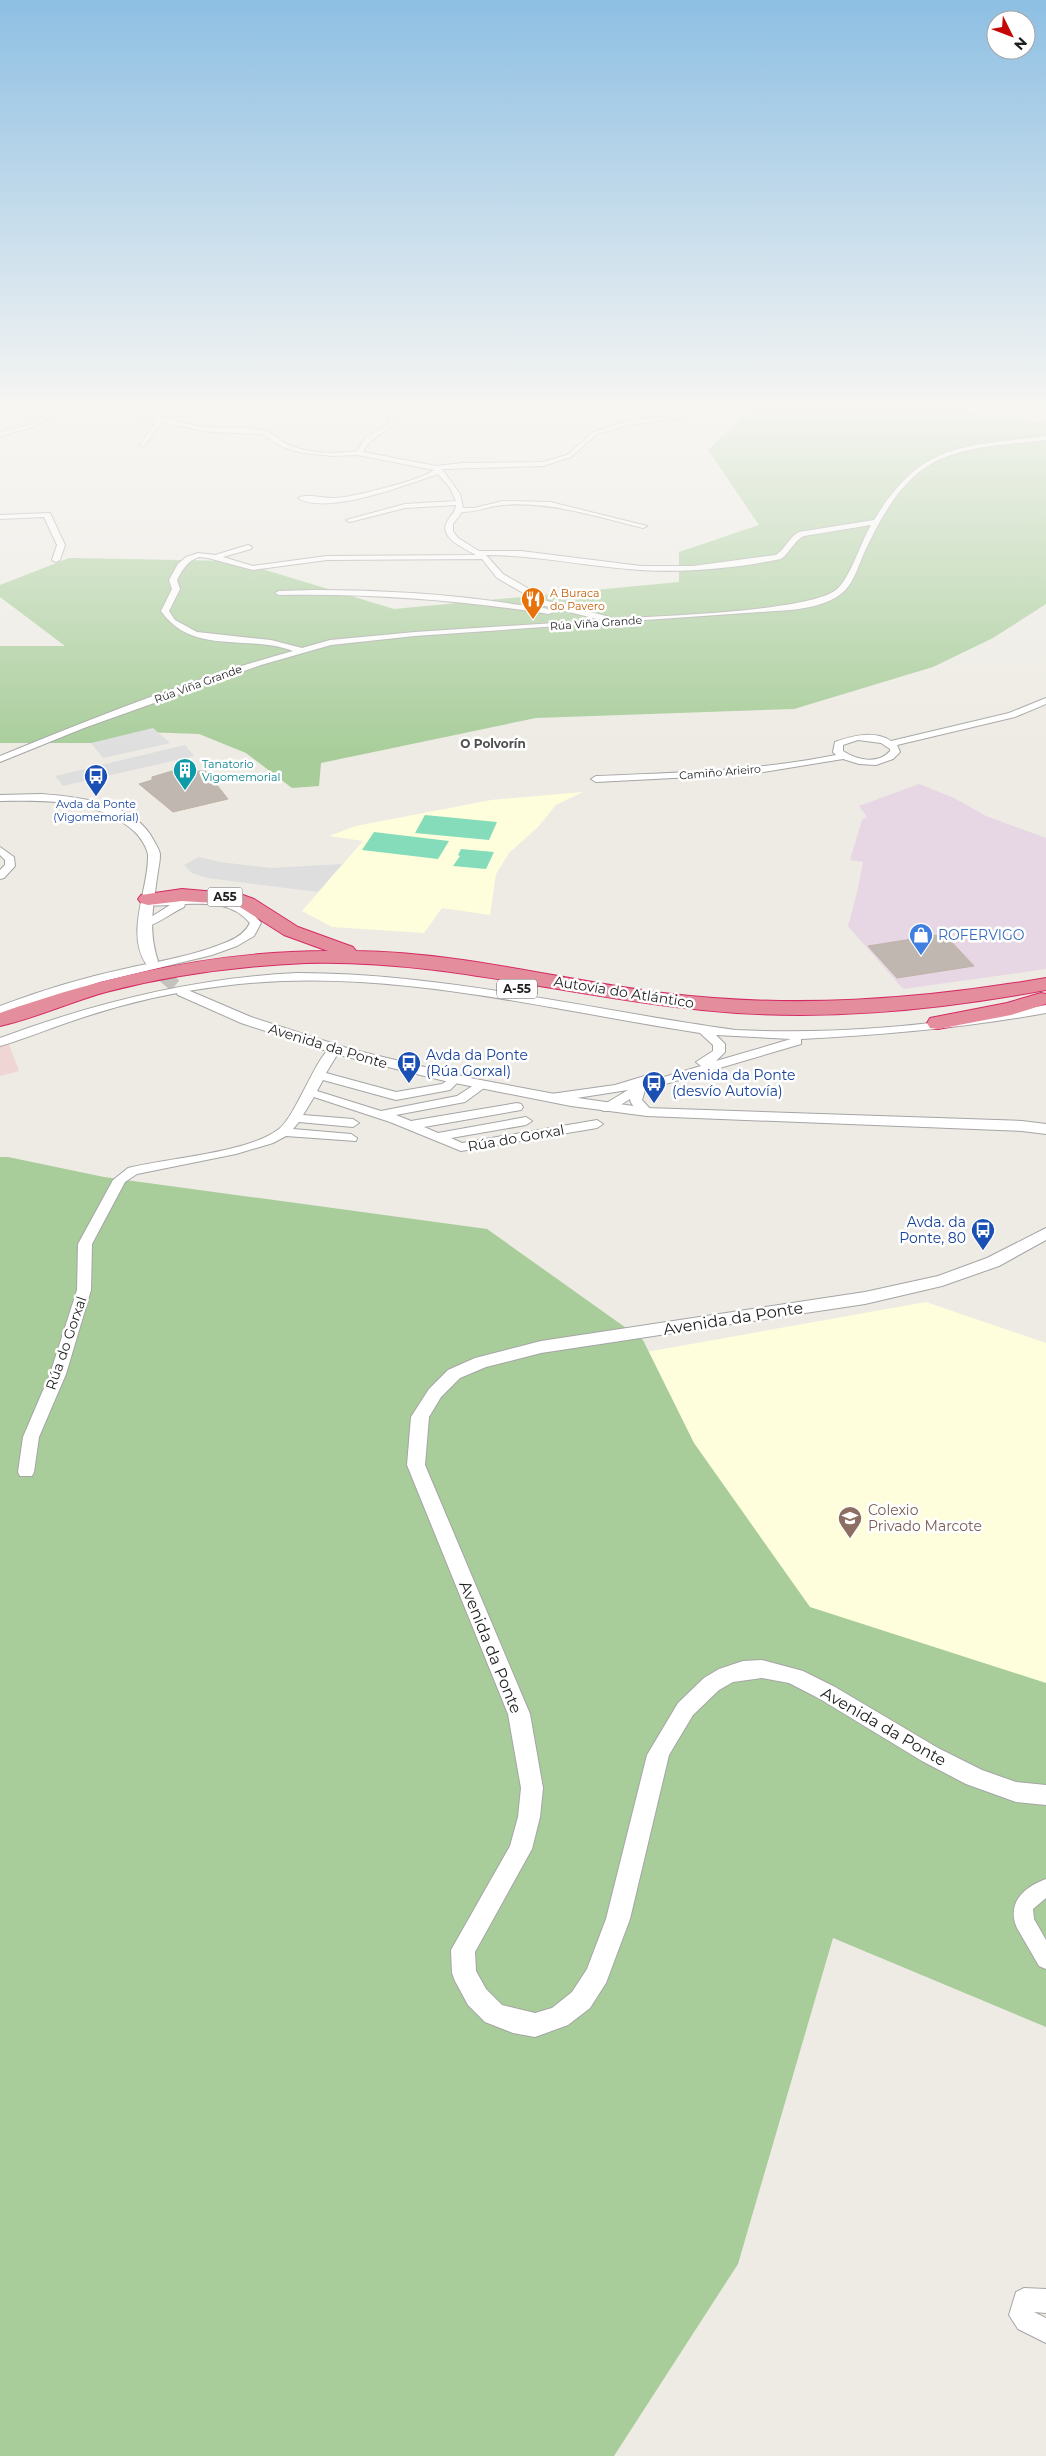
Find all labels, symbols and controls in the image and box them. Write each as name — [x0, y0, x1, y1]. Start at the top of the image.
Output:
north arrow — [986, 10, 1036, 60]
text: N — [1010, 33, 1031, 54]
restaurant icon: A Buraca do Pavero — [520, 586, 546, 620]
place label: A Buraca do Pavero — [550, 586, 605, 613]
street label: Rúa Viña Grande — [549, 613, 643, 633]
street label: Rúa Viña Grande — [152, 661, 244, 706]
district label: O Polvorín — [460, 736, 526, 751]
building icon: Tanatorio Vigomemorial — [172, 757, 198, 791]
place label: Tanatorio Vigomemorial — [202, 757, 281, 784]
street label: Camiño Arieiro — [679, 761, 762, 783]
bus stop icon: Avda da Ponte (Vigomemorial) — [83, 763, 109, 797]
place label: Avda da Ponte (Vigomemorial) — [53, 797, 139, 824]
road number: A55 — [208, 888, 242, 906]
shop icon: ROFERVIGO — [908, 922, 934, 956]
place label: ROFERVIGO — [938, 926, 1025, 944]
street label: Autovía do Atlántico — [553, 972, 696, 1012]
road number: A-55 — [497, 980, 537, 999]
street label: Avenida da Ponte — [266, 1019, 390, 1073]
place label: Avda da Ponte (Rúa Gorxal) — [426, 1046, 528, 1080]
bus stop icon: Avda da Ponte (Rúa Gorxal) — [396, 1050, 422, 1084]
place label: Avenida da Ponte (desvío Autovía) — [672, 1066, 796, 1100]
bus stop icon: Avenida da Ponte (desvío Autovía) — [641, 1070, 667, 1104]
street label: Rúa do Gorxal — [466, 1121, 566, 1155]
place label: Avda. da Ponte, 80 — [899, 1213, 966, 1247]
bus stop icon: Avda. da Ponte, 80 — [970, 1217, 996, 1251]
street label: Rúa do Gorxal — [42, 1294, 90, 1392]
street label: Avenida da Ponte — [662, 1298, 804, 1339]
place label: Colexio Privado Marcote — [868, 1501, 982, 1535]
school or university icon: Colexio Privado Marcote — [837, 1505, 863, 1539]
street label: Avenida da Ponte — [455, 1578, 526, 1716]
street label: Avenida da Ponte — [818, 1683, 950, 1770]

